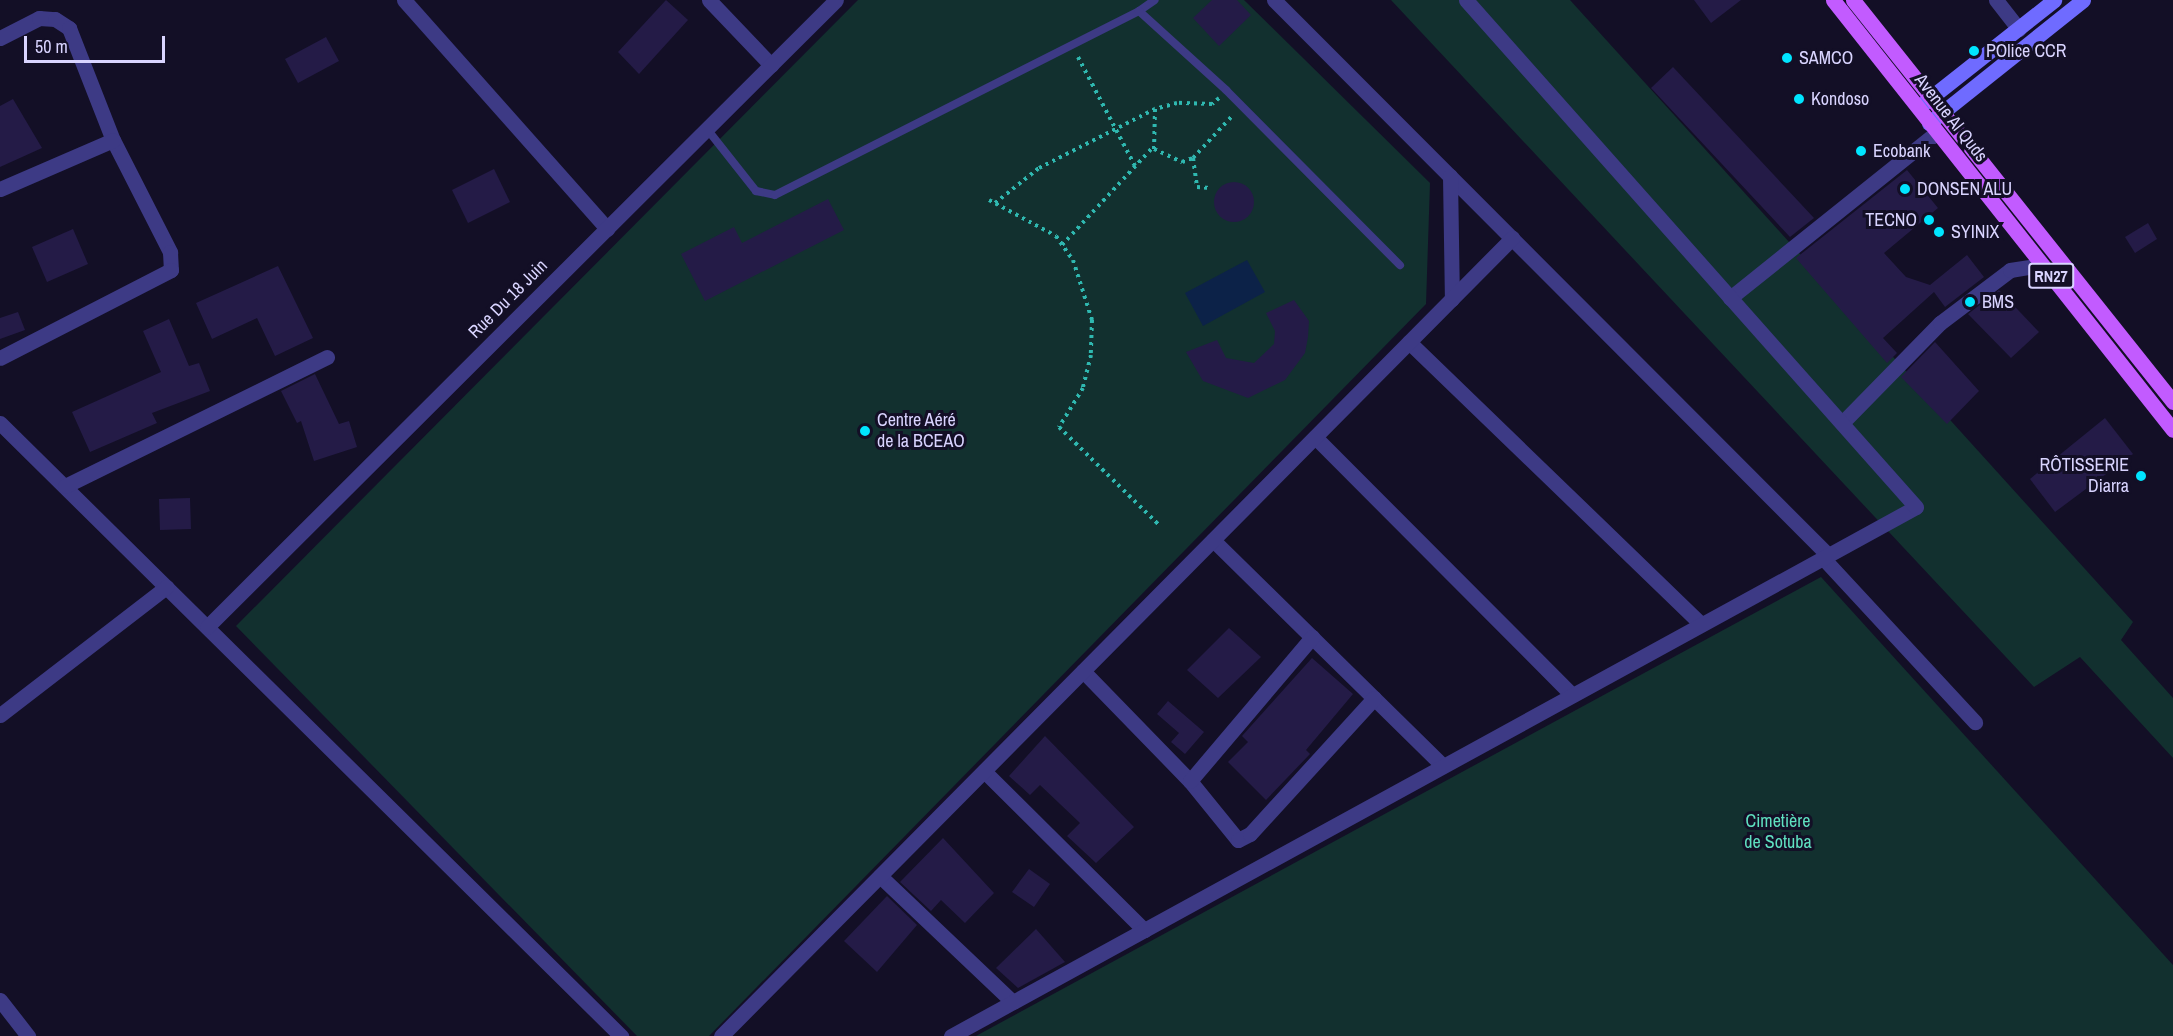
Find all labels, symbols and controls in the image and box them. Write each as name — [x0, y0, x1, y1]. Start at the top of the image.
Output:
scale bar — [27, 24, 168, 62]
text: 50 m — [35, 34, 68, 59]
place label: POlice CCR — [1986, 40, 2066, 62]
marker: POlice CCR — [1967, 44, 1981, 58]
place label: SAMCO — [1799, 47, 1853, 69]
marker: SAMCO — [1780, 51, 1794, 65]
street label: Avenue Al Quds — [1910, 69, 1992, 167]
place label: Kondoso — [1811, 88, 1869, 110]
marker: Kondoso — [1792, 92, 1806, 106]
place label: Ecobank — [1873, 140, 1930, 162]
marker: Ecobank — [1854, 144, 1868, 158]
place label: DONSEN ALU — [1917, 178, 2013, 200]
marker: DONSEN ALU — [1898, 182, 1912, 196]
place label: TECNO — [1865, 209, 1917, 231]
marker: TECNO — [1922, 213, 1936, 227]
place label: SYINIX — [1951, 221, 1999, 243]
marker: SYINIX — [1932, 225, 1946, 239]
street label: Rue Du 18 Juin — [464, 255, 552, 343]
road number: RN27 — [2027, 263, 2075, 289]
place label: BMS — [1982, 291, 2014, 313]
marker: BMS — [1963, 295, 1977, 309]
place label: Centre Aéré de la BCEAO — [877, 410, 965, 452]
marker: Centre Aéré de la BCEAO — [858, 424, 872, 438]
place label: RÔTISSERIE Diarra — [2040, 455, 2129, 498]
marker: RÔTISSERIE Diarra — [2134, 469, 2148, 483]
park label: Cimetière de Sotuba — [1744, 811, 1812, 854]

